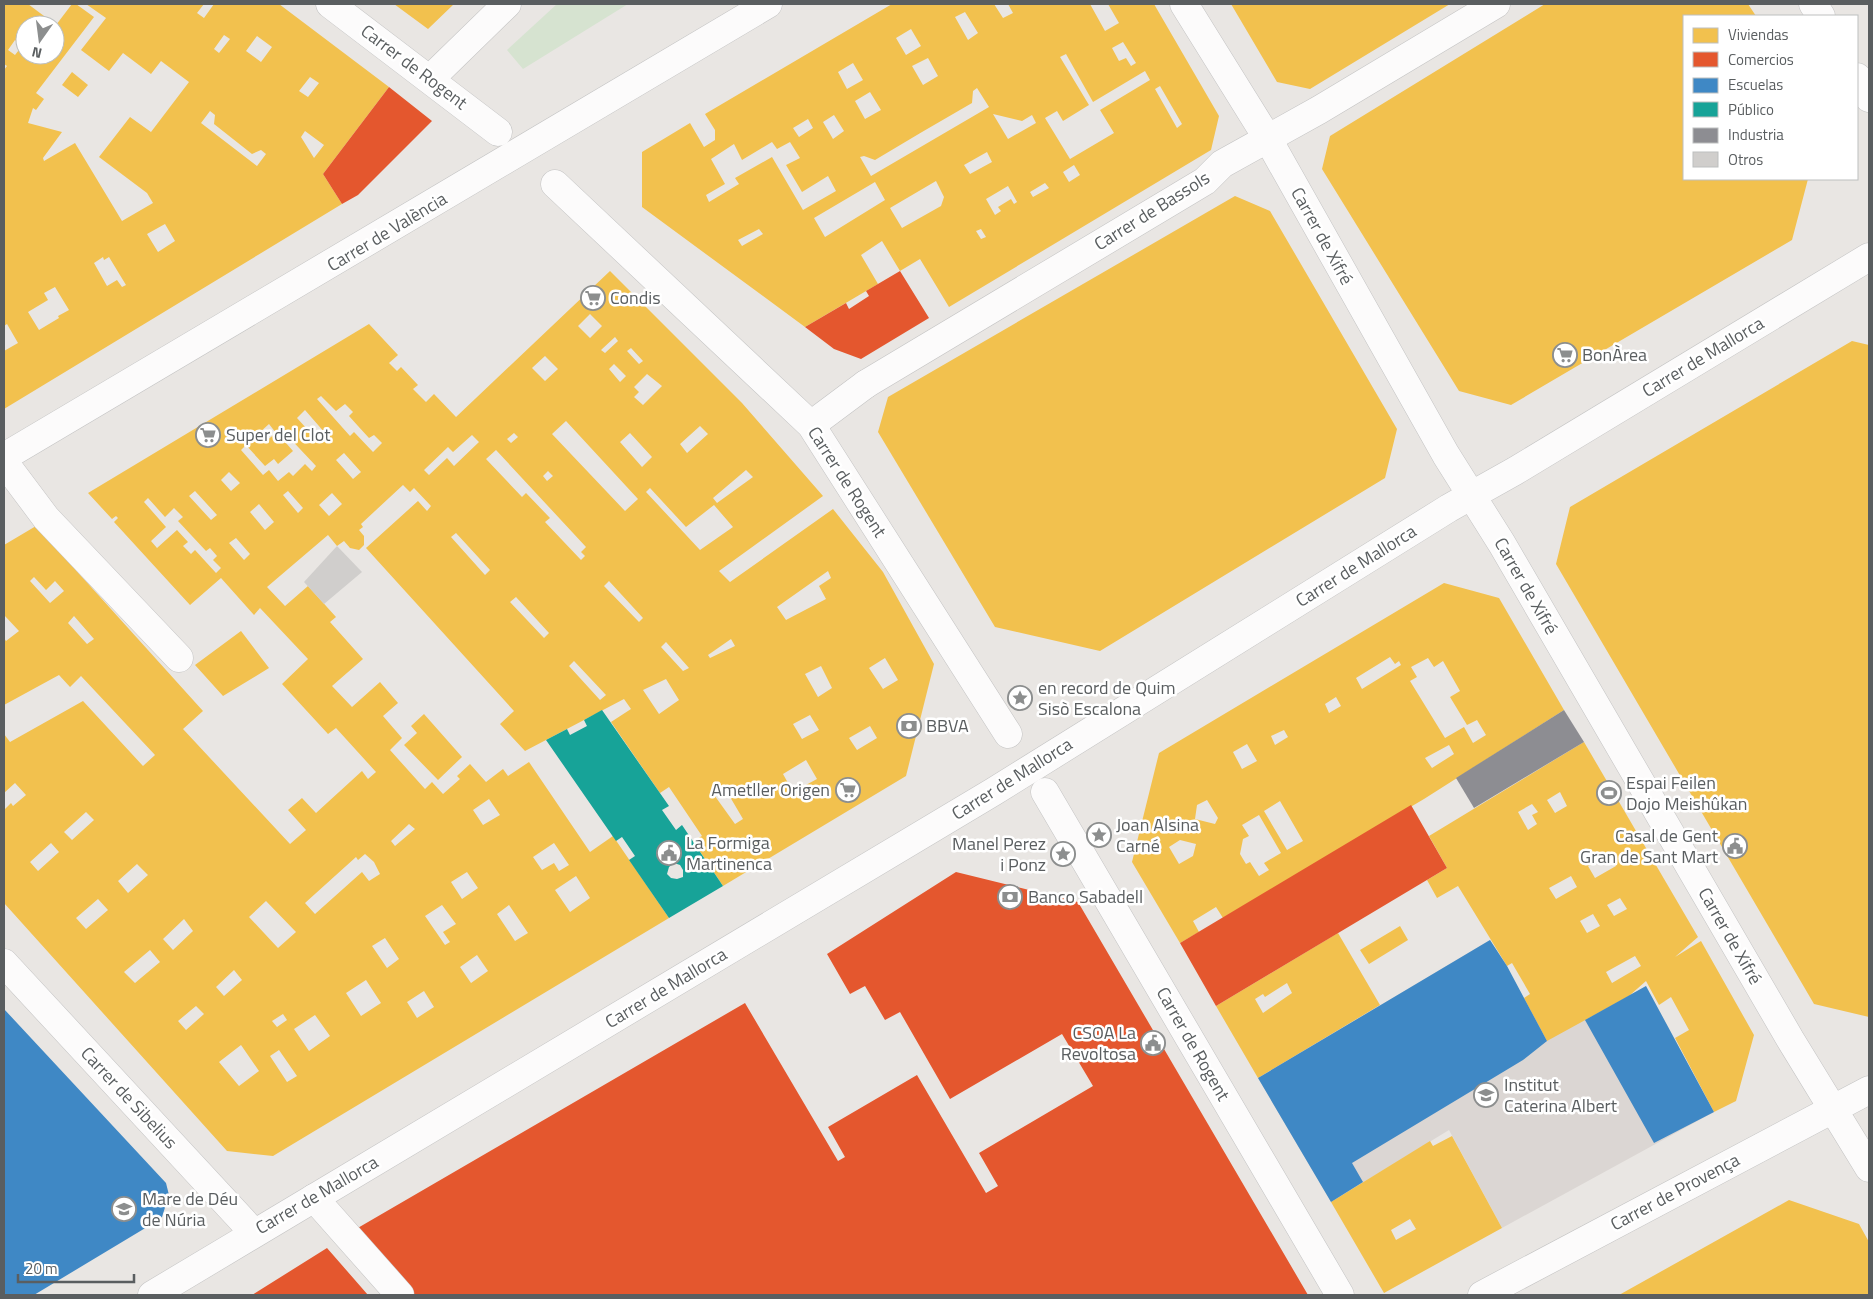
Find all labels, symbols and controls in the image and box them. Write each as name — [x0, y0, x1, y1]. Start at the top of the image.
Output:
north arrow — [15, 15, 65, 65]
legend — [1683, 15, 1858, 180]
street label: Carrer de Rogent — [355, 17, 474, 116]
text: Viviendas — [1728, 23, 1789, 46]
text: N — [29, 42, 44, 64]
text: Comercios — [1728, 48, 1794, 71]
text: Escuelas — [1728, 73, 1783, 96]
text: Público — [1728, 98, 1774, 121]
text: Industria — [1728, 123, 1784, 146]
text: Otros — [1728, 148, 1763, 171]
street label: Carrer de Bassols — [1089, 164, 1215, 257]
street label: Carrer de Xifré — [1284, 182, 1360, 290]
street label: Carrer de València — [322, 185, 452, 278]
place label: Condis — [610, 284, 661, 311]
supermarket icon: Condis — [580, 285, 606, 311]
street label: Carrer de Mallorca — [1637, 310, 1769, 404]
place label: BonÀrea — [1582, 341, 1647, 368]
supermarket icon: BonÀrea — [1552, 342, 1578, 368]
place label: Super del Clot — [226, 421, 331, 448]
street label: Carrer de Rogent — [801, 421, 894, 543]
supermarket icon: Super del Clot — [195, 422, 221, 448]
street label: Carrer de Mallorca — [1290, 518, 1421, 614]
street label: Carrer de Xifré — [1488, 532, 1565, 639]
place label: en record de Quim Sisò Escalona — [1038, 674, 1176, 722]
place icon: en record de Quim Sisò Escalona — [1007, 685, 1033, 711]
place label: BBVA — [926, 712, 969, 739]
bank icon: BBVA — [896, 713, 922, 739]
street label: Carrer de Mallorca — [946, 731, 1077, 827]
place label: Espai Feilen Dojo Meishûkan — [1626, 769, 1747, 817]
place label: Ametller Origen — [711, 776, 830, 803]
supermarket icon: Ametller Origen — [835, 777, 861, 803]
sports icon: Espai Feilen Dojo Meishûkan — [1596, 780, 1622, 806]
place label: Joan Alsina Carné — [1116, 811, 1199, 859]
place icon: Joan Alsina Carné — [1086, 822, 1112, 848]
place label: Casal de Gent Gran de Sant Mart — [1580, 822, 1719, 870]
place label: La Formiga Martinenca — [686, 829, 772, 877]
place label: Manel Perez i Ponz — [952, 830, 1046, 878]
public building icon: Casal de Gent Gran de Sant Mart — [1722, 833, 1748, 859]
public building icon: La Formiga Martinenca — [656, 840, 682, 866]
place icon: Manel Perez i Ponz — [1050, 841, 1076, 867]
street label: Carrer de Xifré — [1692, 882, 1769, 989]
place label: Banco Sabadell — [1028, 883, 1143, 910]
bank icon: Banco Sabadell — [997, 884, 1023, 910]
street label: Carrer de Mallorca — [600, 941, 732, 1035]
street label: Carrer de Rogent — [1150, 982, 1237, 1106]
place label: CSOA La Revoltosa — [1061, 1019, 1136, 1067]
public building icon: CSOA La Revoltosa — [1140, 1030, 1166, 1056]
street label: Carrer de Sibelius — [75, 1040, 184, 1155]
place label: Institut Caterina Albert — [1504, 1071, 1618, 1119]
school or university icon: Institut Caterina Albert — [1473, 1082, 1499, 1108]
street label: Carrer de Provença — [1605, 1146, 1744, 1237]
street label: Carrer de Mallorca — [250, 1148, 383, 1241]
place label: Mare de Déu de Núria — [142, 1185, 238, 1233]
school or university icon: Mare de Déu de Núria — [111, 1196, 137, 1222]
scale bar — [18, 1252, 134, 1284]
text: 20 m — [25, 1257, 58, 1280]

